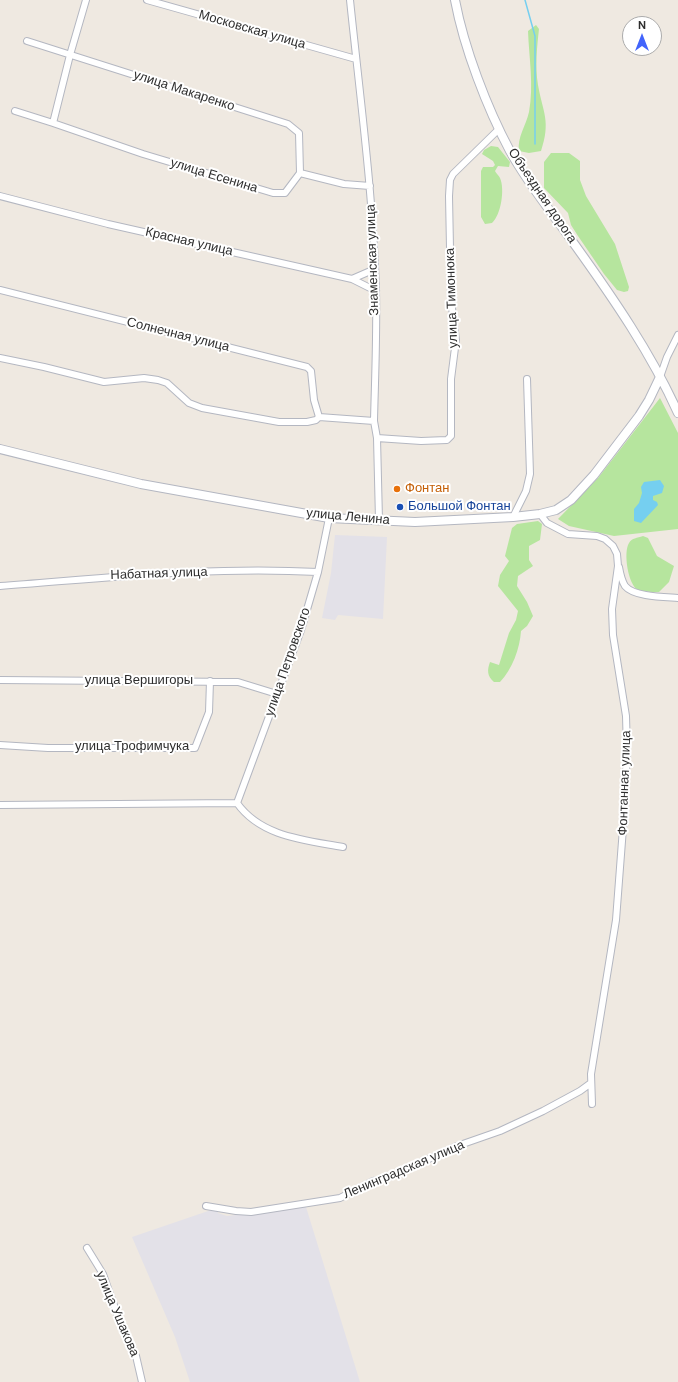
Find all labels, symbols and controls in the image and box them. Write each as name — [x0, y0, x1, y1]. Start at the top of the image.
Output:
street label: Московская улица — [197, 7, 307, 53]
north arrow — [622, 16, 662, 56]
text: N — [638, 18, 646, 32]
street label: улица Макаренко — [132, 67, 236, 115]
street label: Объездная дорога — [504, 145, 580, 247]
street label: улица Есенина — [169, 155, 259, 197]
street label: Знаменская улица — [363, 204, 383, 316]
street label: Красная улица — [144, 224, 234, 260]
street label: улица Тимонюка — [442, 248, 462, 348]
street label: Солнечная улица — [125, 315, 231, 355]
place label: Фонтан — [405, 481, 450, 497]
marker: Фонтан — [392, 484, 402, 494]
place label: Большой Фонтан — [408, 499, 511, 515]
marker: Большой Фонтан — [395, 502, 405, 512]
street label: улица Ленина — [306, 506, 390, 528]
street label: Набатная улица — [110, 565, 208, 583]
street label: улица Петровского — [262, 606, 314, 718]
street label: улица Вершигоры — [85, 673, 193, 689]
street label: Фонтанная улица — [615, 730, 635, 836]
street label: улица Трофимчука — [75, 739, 189, 755]
street label: Ленинградская улица — [341, 1137, 467, 1203]
street label: улица Ушакова — [92, 1269, 142, 1359]

